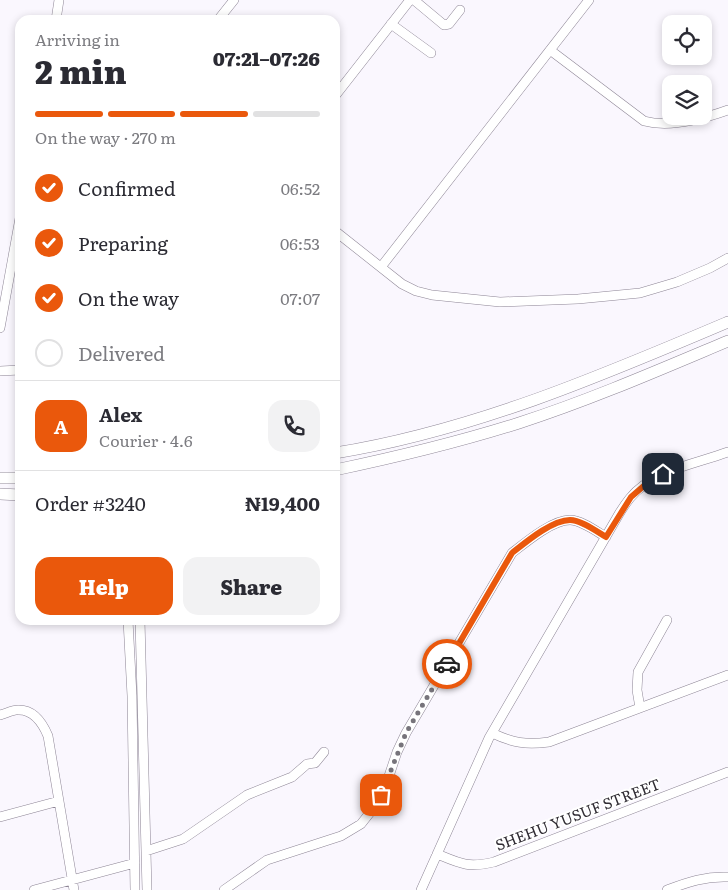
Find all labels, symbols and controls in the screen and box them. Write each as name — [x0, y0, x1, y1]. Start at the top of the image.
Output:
map controls — [662, 15, 712, 125]
button: locate — [662, 15, 712, 65]
text: Arriving in — [35, 27, 120, 51]
text: 07:21–07:26 — [213, 44, 320, 72]
text: 2 min — [35, 46, 127, 94]
button: layers — [662, 75, 712, 125]
text: On the way · 270 m — [35, 125, 176, 149]
icon: check — [35, 174, 63, 202]
text: Confirmed — [78, 174, 176, 202]
text: 06:52 — [281, 176, 320, 200]
icon: check — [35, 229, 63, 257]
text: Preparing — [78, 229, 168, 257]
text: 06:53 — [280, 231, 320, 255]
icon: check — [35, 284, 63, 312]
text: On the way — [78, 284, 179, 312]
text: 07:07 — [280, 286, 320, 310]
text: Delivered — [78, 339, 165, 367]
text: Alex — [99, 400, 142, 428]
button: phone — [268, 400, 320, 452]
text: A — [54, 412, 68, 440]
text: Courier · 4.6 — [99, 428, 193, 452]
pin — [642, 453, 684, 495]
icon: home — [649, 460, 677, 488]
text: Order #3240 — [35, 489, 146, 517]
text: ₦19,400 — [245, 489, 320, 517]
button: Help — [35, 557, 173, 615]
button: Share — [183, 557, 320, 615]
courier — [422, 639, 472, 689]
icon: car — [433, 650, 461, 678]
street label: SHEHU YUSUF STREET — [492, 771, 663, 856]
pin — [360, 774, 402, 816]
icon: bag — [367, 781, 395, 809]

